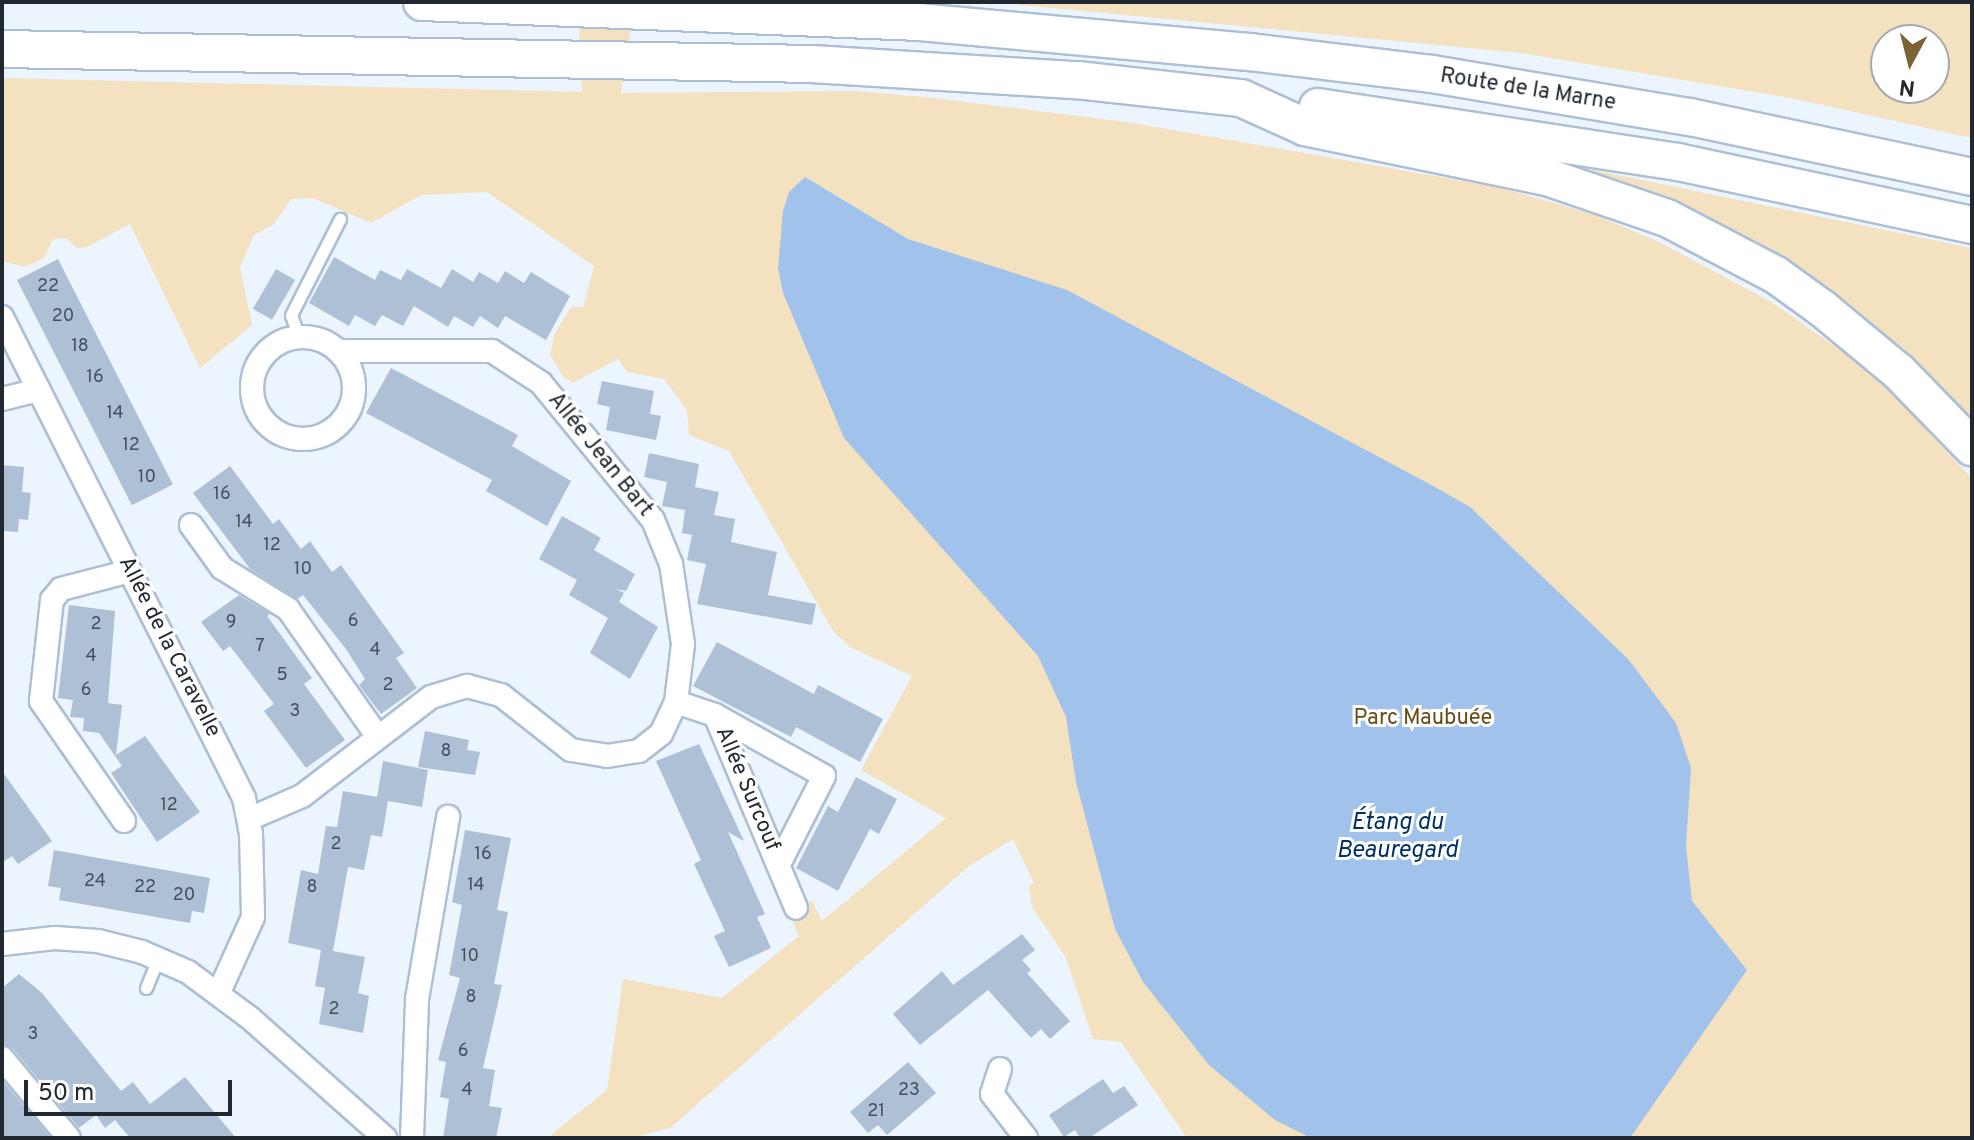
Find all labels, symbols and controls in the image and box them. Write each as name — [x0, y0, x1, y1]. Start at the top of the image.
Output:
north arrow — [1870, 24, 1950, 104]
street label: Route de la Marne — [1438, 63, 1618, 117]
text: N — [1898, 72, 1917, 101]
house number: 22 — [37, 276, 59, 298]
house number: 20 — [52, 306, 74, 328]
house number: 18 — [71, 336, 89, 358]
house number: 16 — [86, 367, 104, 389]
street label: Allée Jean Bart — [542, 388, 658, 522]
house number: 14 — [106, 403, 124, 425]
house number: 12 — [122, 435, 140, 457]
house number: 10 — [138, 467, 156, 489]
house number: 16 — [213, 484, 231, 506]
house number: 14 — [235, 512, 253, 534]
house number: 12 — [263, 535, 281, 557]
street label: Allée de la Caravelle — [112, 552, 226, 742]
house number: 10 — [294, 559, 312, 581]
house number: 6 — [348, 611, 358, 633]
house number: 9 — [226, 612, 236, 634]
house number: 2 — [90, 614, 102, 636]
house number: 7 — [255, 636, 265, 658]
house number: 4 — [369, 640, 381, 662]
house number: 4 — [85, 646, 97, 668]
house number: 5 — [276, 665, 288, 687]
house number: 2 — [382, 675, 394, 697]
house number: 6 — [81, 680, 91, 702]
house number: 3 — [290, 701, 300, 723]
park label: Parc Maubuée — [1354, 706, 1492, 732]
street label: Allée Surcouf — [709, 723, 785, 855]
house number: 8 — [441, 741, 451, 763]
house number: 12 — [160, 795, 178, 817]
water label: Étang du Beauregard — [1336, 810, 1458, 866]
house number: 2 — [330, 834, 342, 856]
house number: 16 — [474, 844, 492, 866]
house number: 24 — [84, 871, 106, 893]
house number: 14 — [467, 875, 485, 897]
house number: 22 — [134, 877, 156, 899]
house number: 8 — [307, 877, 317, 899]
house number: 20 — [173, 885, 195, 907]
house number: 10 — [461, 946, 479, 968]
house number: 8 — [466, 987, 476, 1009]
house number: 2 — [328, 999, 340, 1021]
house number: 3 — [28, 1024, 38, 1046]
house number: 6 — [458, 1041, 468, 1063]
scale bar — [28, 1064, 236, 1114]
text: 50 m — [38, 1079, 94, 1109]
house number: 4 — [461, 1080, 473, 1102]
house number: 23 — [898, 1080, 920, 1102]
house number: 21 — [867, 1101, 885, 1123]

